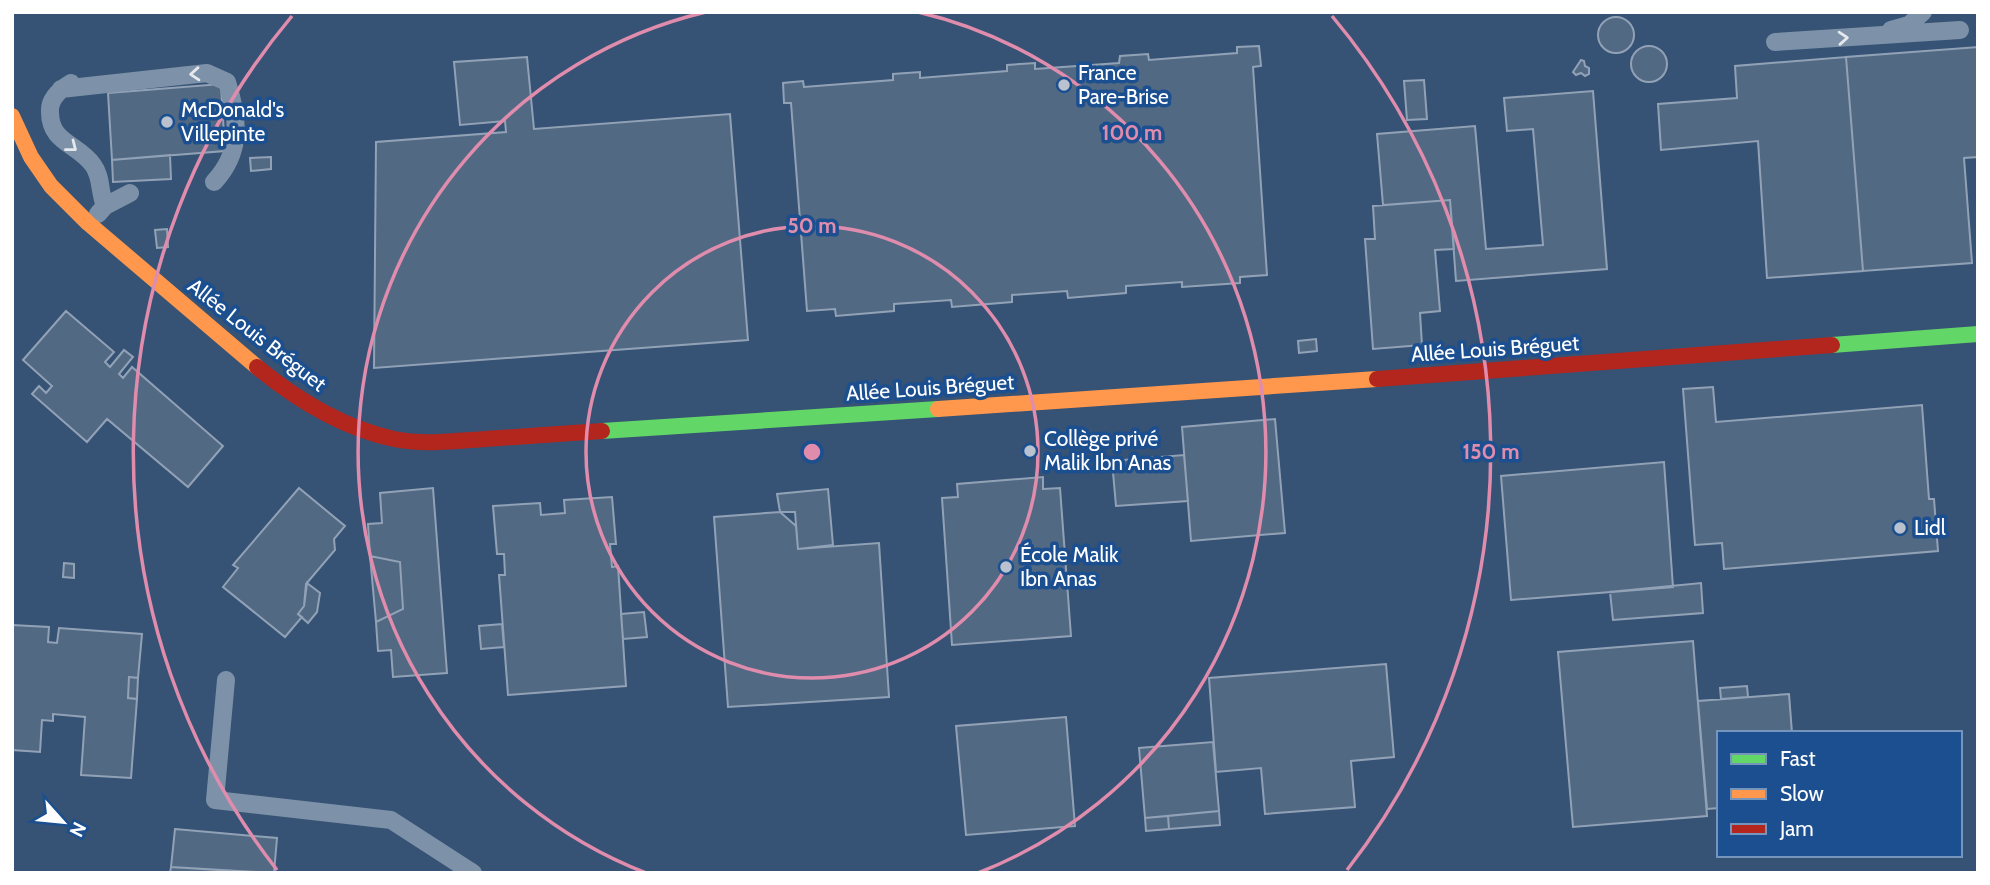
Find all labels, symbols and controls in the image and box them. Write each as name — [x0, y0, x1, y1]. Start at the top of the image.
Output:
one-way arrow — [1838, 31, 1849, 46]
place label: France Pare-Brise — [1078, 60, 1169, 109]
one-way arrow — [189, 66, 200, 81]
marker: France Pare-Brise — [1056, 77, 1072, 93]
place label: McDonald's Villepinte — [181, 97, 285, 146]
marker: McDonald's Villepinte — [159, 114, 175, 130]
text: 100 m — [1102, 120, 1162, 145]
one-way arrow — [64, 138, 76, 151]
text: 50 m — [787, 213, 837, 238]
street label: Allée Louis Bréguet — [183, 273, 331, 396]
street label: Allée Louis Bréguet — [1410, 330, 1580, 367]
street label: Allée Louis Bréguet — [845, 369, 1015, 406]
place label: Collège privé Malik Ibn Anas — [1044, 426, 1172, 475]
text: 150 m — [1463, 439, 1519, 464]
centre of rings — [800, 440, 824, 464]
marker: Collège privé Malik Ibn Anas — [1022, 443, 1038, 459]
place label: Lidl — [1914, 515, 1946, 540]
marker: Lidl — [1892, 520, 1908, 536]
place label: École Malik Ibn Anas — [1020, 542, 1119, 591]
marker: École Malik Ibn Anas — [998, 559, 1014, 575]
legend — [1717, 731, 1962, 857]
text: Fast — [1780, 746, 1816, 771]
text: Slow — [1780, 781, 1824, 806]
north arrow — [28, 787, 98, 857]
text: Jam — [1779, 816, 1814, 841]
text: N — [64, 818, 91, 841]

